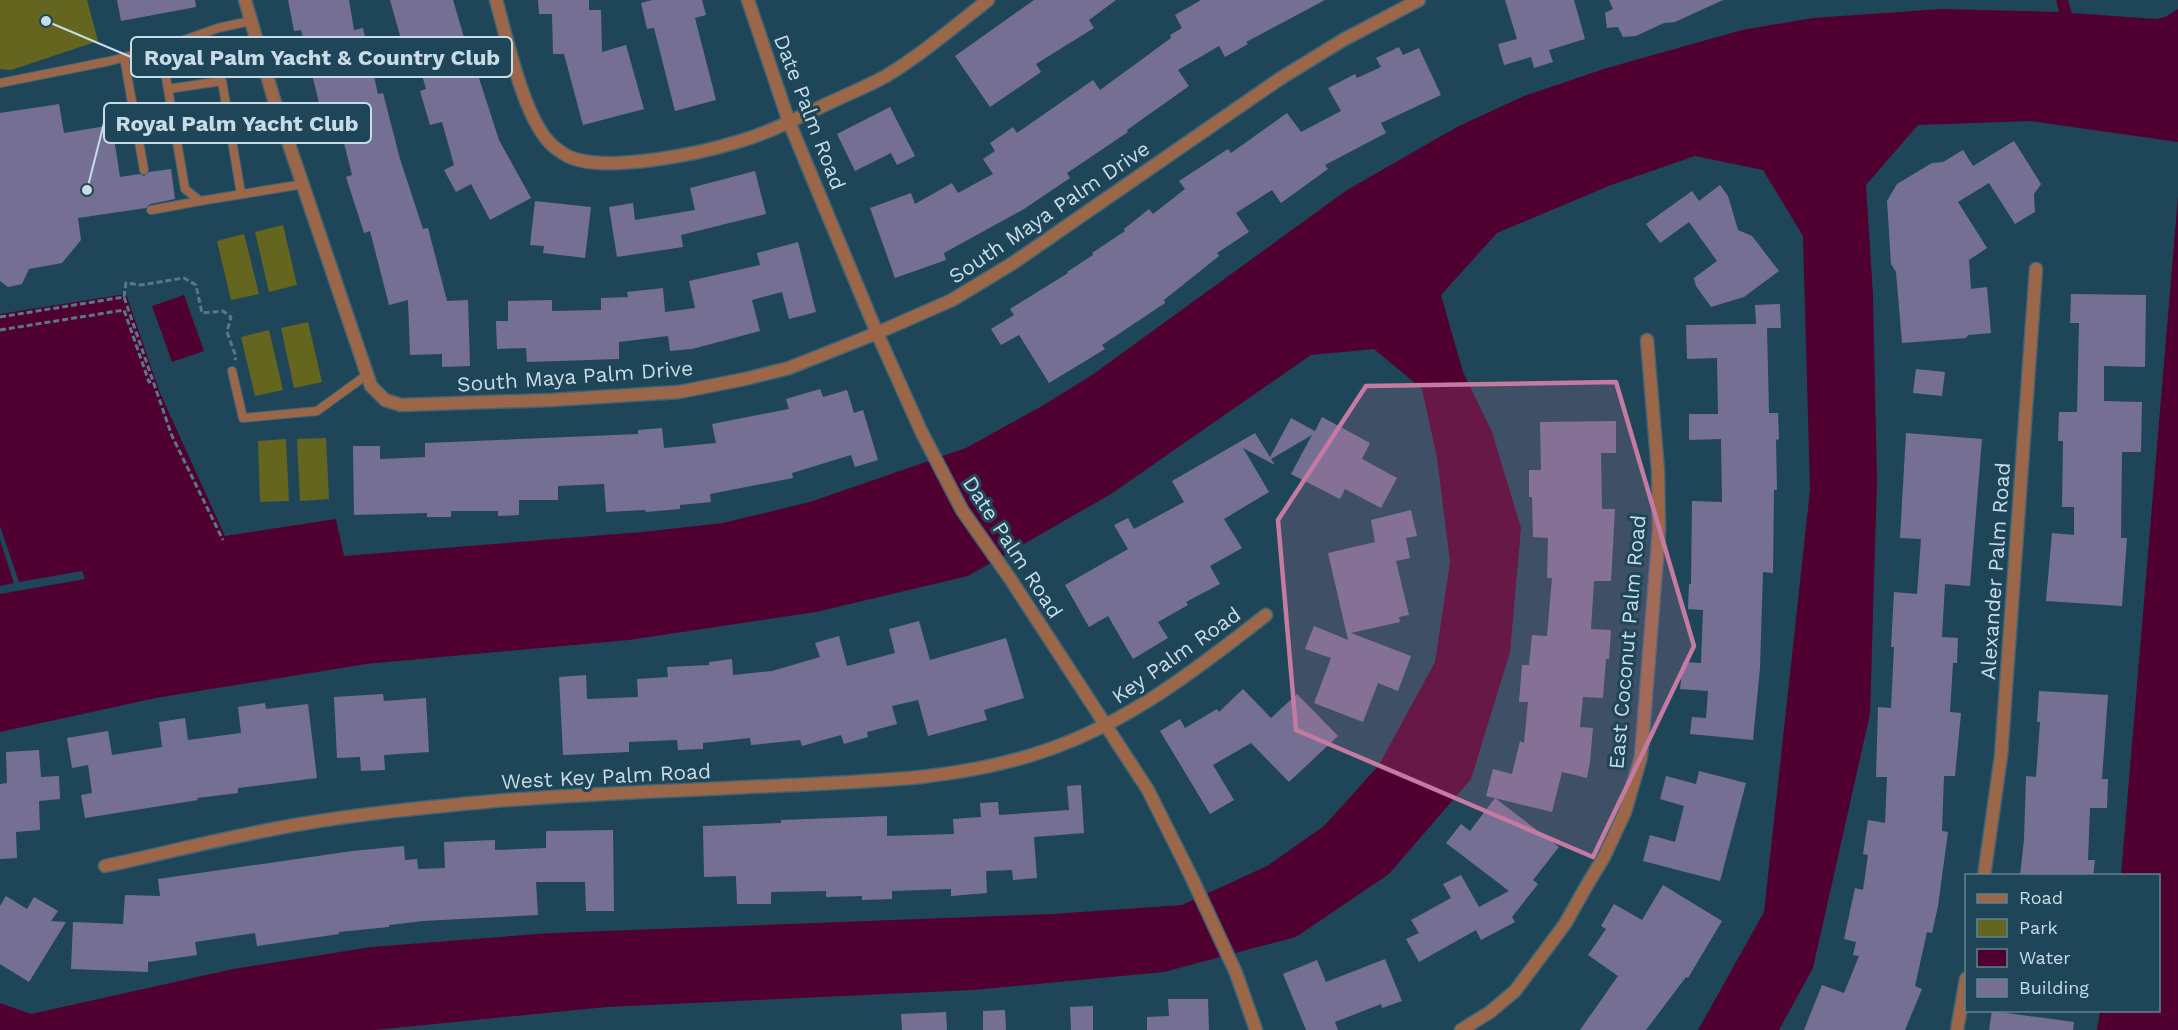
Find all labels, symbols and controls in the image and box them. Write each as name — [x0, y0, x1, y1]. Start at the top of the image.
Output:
street label: Date Palm Road — [769, 31, 851, 193]
callout: Royal Palm Yacht & Country Club — [131, 37, 512, 77]
text: Royal Palm Yacht & Country Club — [144, 45, 500, 70]
callout: Royal Palm Yacht Club — [104, 103, 371, 143]
text: Royal Palm Yacht Club — [115, 111, 359, 136]
street label: South Maya Palm Drive — [944, 135, 1154, 289]
street label: South Maya Palm Drive — [456, 355, 694, 397]
street label: Alexander Palm Road — [1975, 461, 2015, 681]
street label: Date Palm Road — [958, 471, 1068, 623]
street label: East Coconut Palm Road — [1603, 514, 1651, 770]
street label: Key Palm Road — [1107, 601, 1245, 709]
street label: West Key Palm Road — [500, 758, 712, 794]
legend — [1965, 874, 2160, 1012]
text: Road — [2019, 887, 2063, 908]
text: Park — [2019, 917, 2058, 938]
text: Water — [2019, 947, 2071, 968]
text: Building — [2019, 977, 2089, 998]

